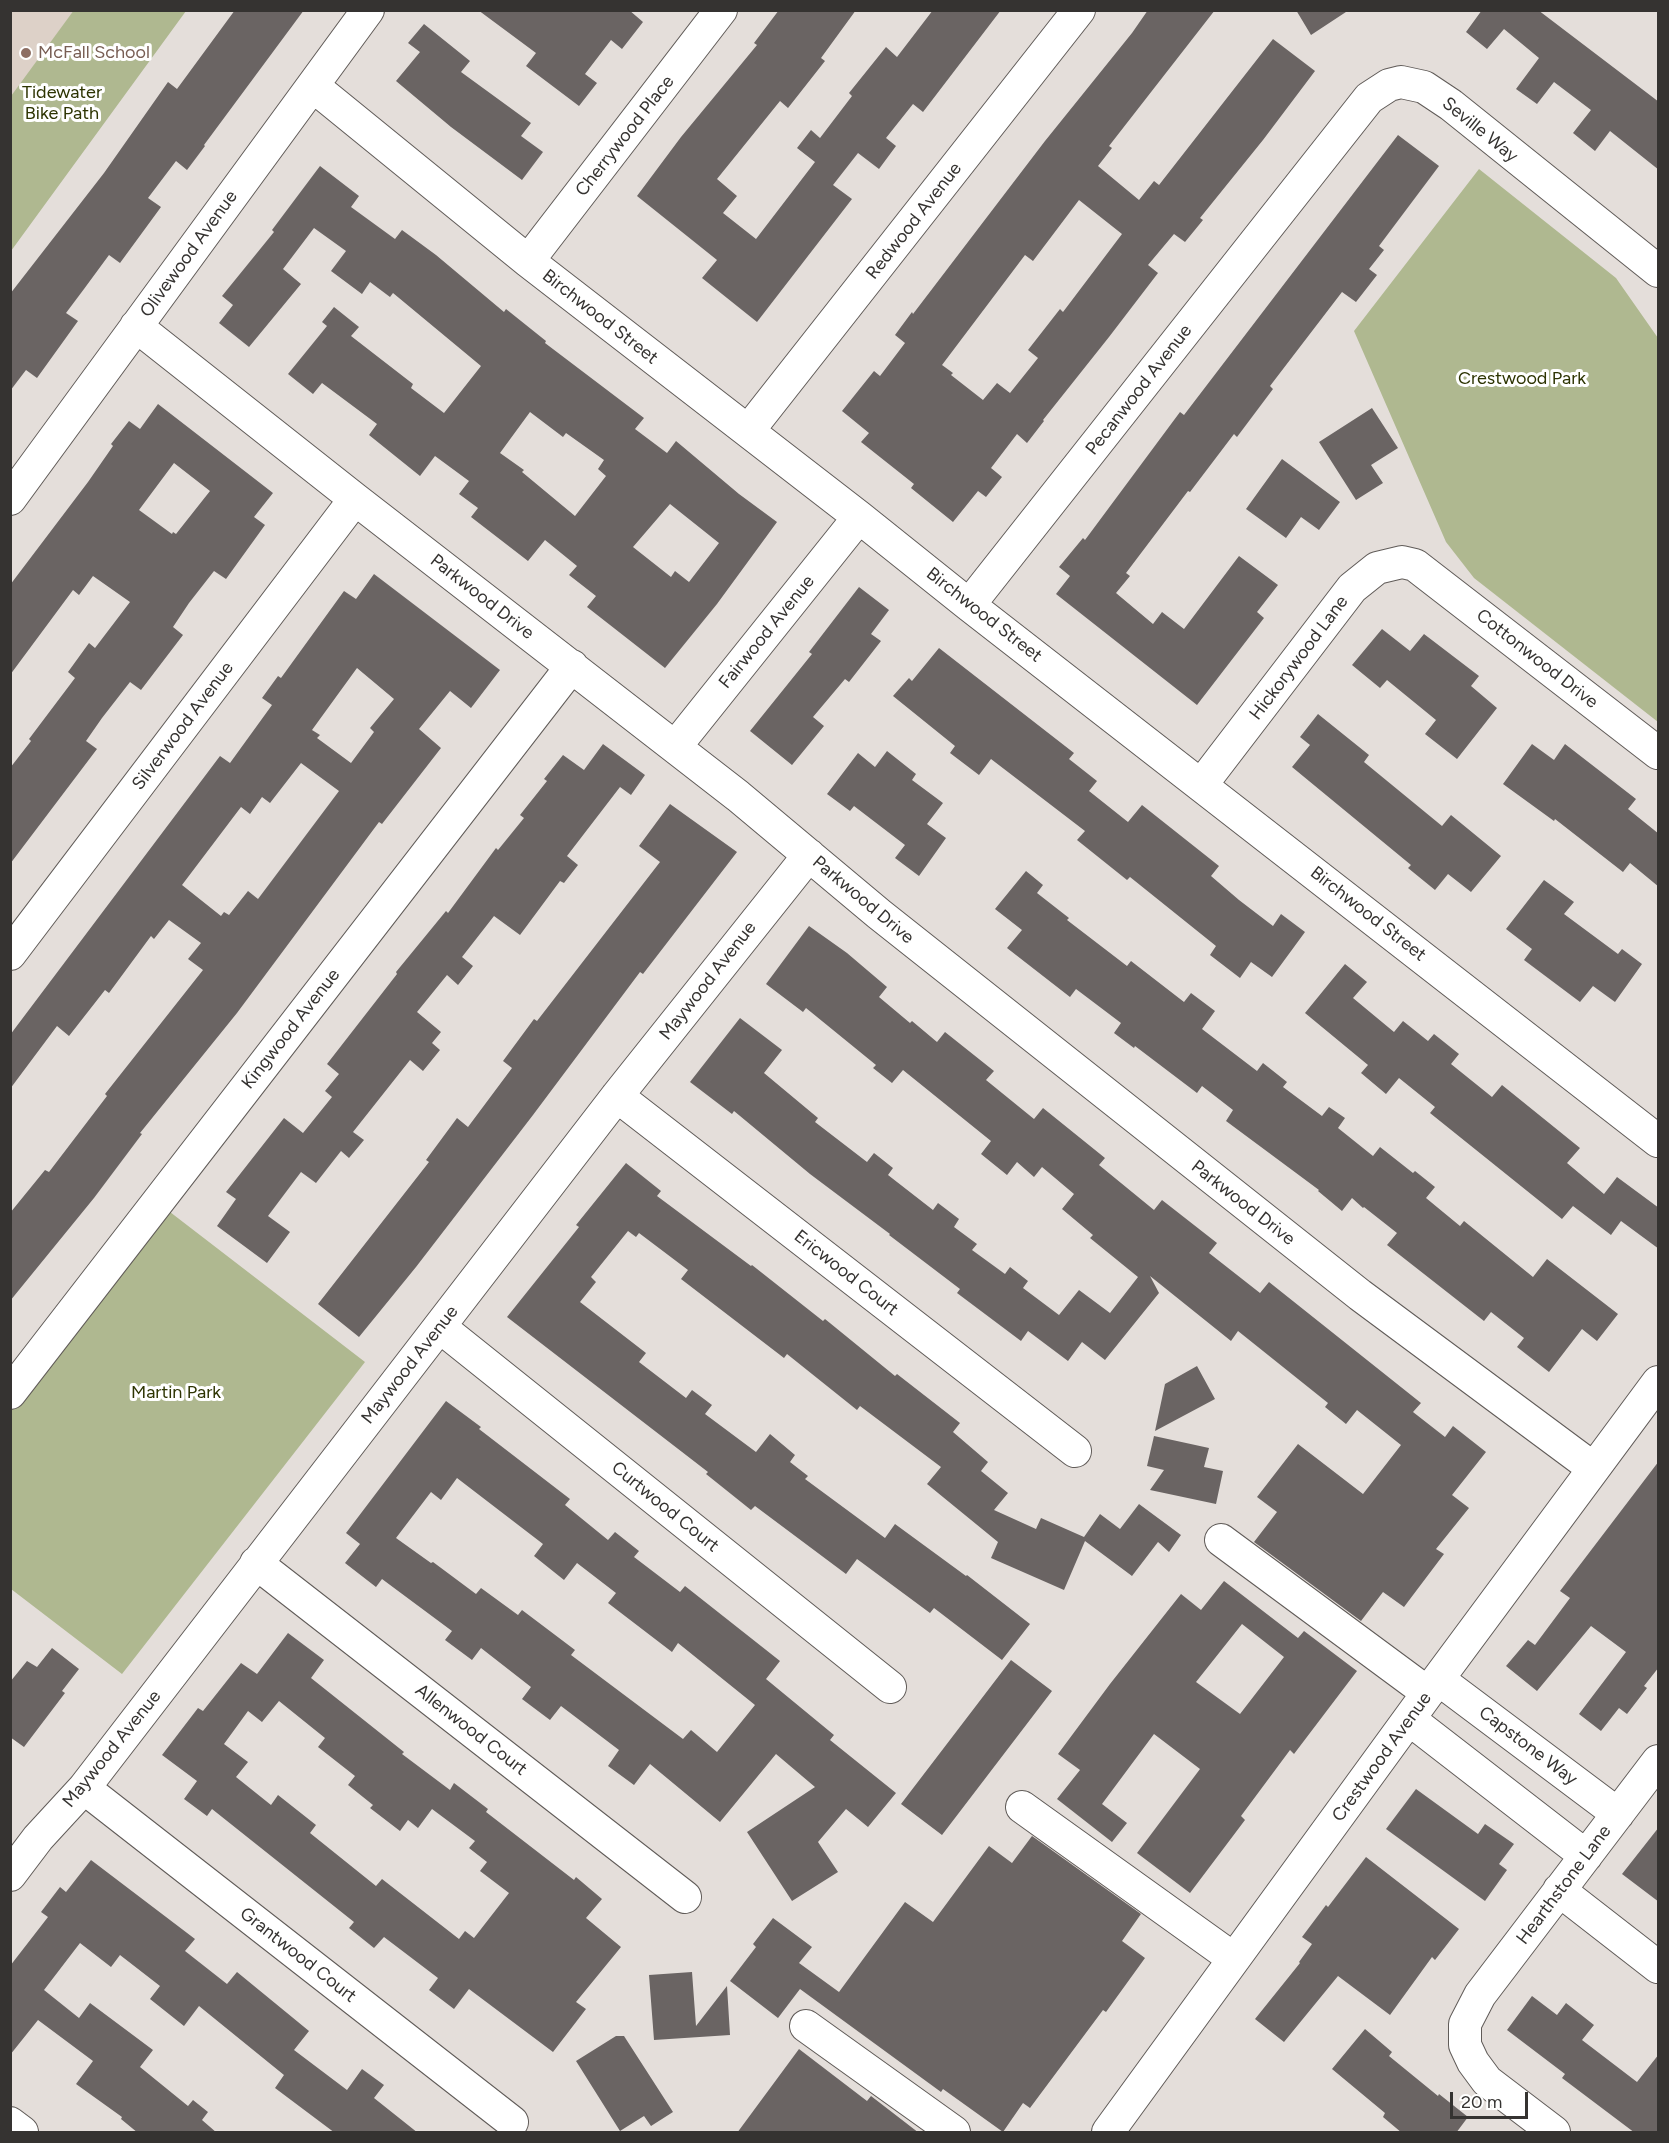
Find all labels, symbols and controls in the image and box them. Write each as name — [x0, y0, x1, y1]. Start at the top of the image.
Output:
place label: McFall School — [38, 42, 150, 64]
marker: McFall School — [19, 46, 33, 60]
street label: Cherrywood Place — [571, 71, 679, 201]
park label: Tidewater Bike Path — [22, 82, 102, 124]
street label: Seville Way — [1438, 93, 1522, 167]
street label: Redwood Avenue — [862, 158, 966, 284]
street label: Olivewood Avenue — [136, 186, 242, 322]
street label: Birchwood Street — [538, 265, 662, 369]
street label: Pecanwood Avenue — [1081, 320, 1197, 460]
park label: Crestwood Park — [1458, 368, 1586, 390]
street label: Parkwood Drive — [426, 550, 538, 644]
street label: Birchwood Street — [922, 563, 1046, 667]
street label: Fairwood Avenue — [715, 571, 819, 693]
street label: Hickorywood Lane — [1245, 592, 1353, 724]
street label: Cottonwood Drive — [1472, 605, 1602, 713]
street label: Silverwood Avenue — [128, 658, 238, 794]
street label: Parkwood Drive — [808, 851, 918, 949]
street label: Birchwood Street — [1306, 862, 1430, 966]
street label: Maywood Avenue — [655, 917, 761, 1045]
street label: Kingwood Avenue — [237, 965, 345, 1093]
street label: Parkwood Drive — [1187, 1156, 1299, 1250]
street label: Ericwood Court — [789, 1226, 903, 1320]
street label: Maywood Avenue — [357, 1301, 463, 1429]
park label: Martin Park — [131, 1382, 221, 1404]
street label: Curtwood Court — [607, 1457, 723, 1557]
street label: Allenwood Court — [411, 1680, 531, 1780]
street label: Maywood Avenue — [58, 1686, 166, 1812]
street label: Crestwood Avenue — [1328, 1688, 1436, 1826]
street label: Capstone Way — [1474, 1702, 1582, 1790]
street label: Hearthstone Lane — [1512, 1821, 1616, 1949]
street label: Grantwood Court — [235, 1903, 361, 2007]
scale bar — [1453, 2080, 1531, 2118]
text: 20 m — [1461, 2091, 1502, 2113]

